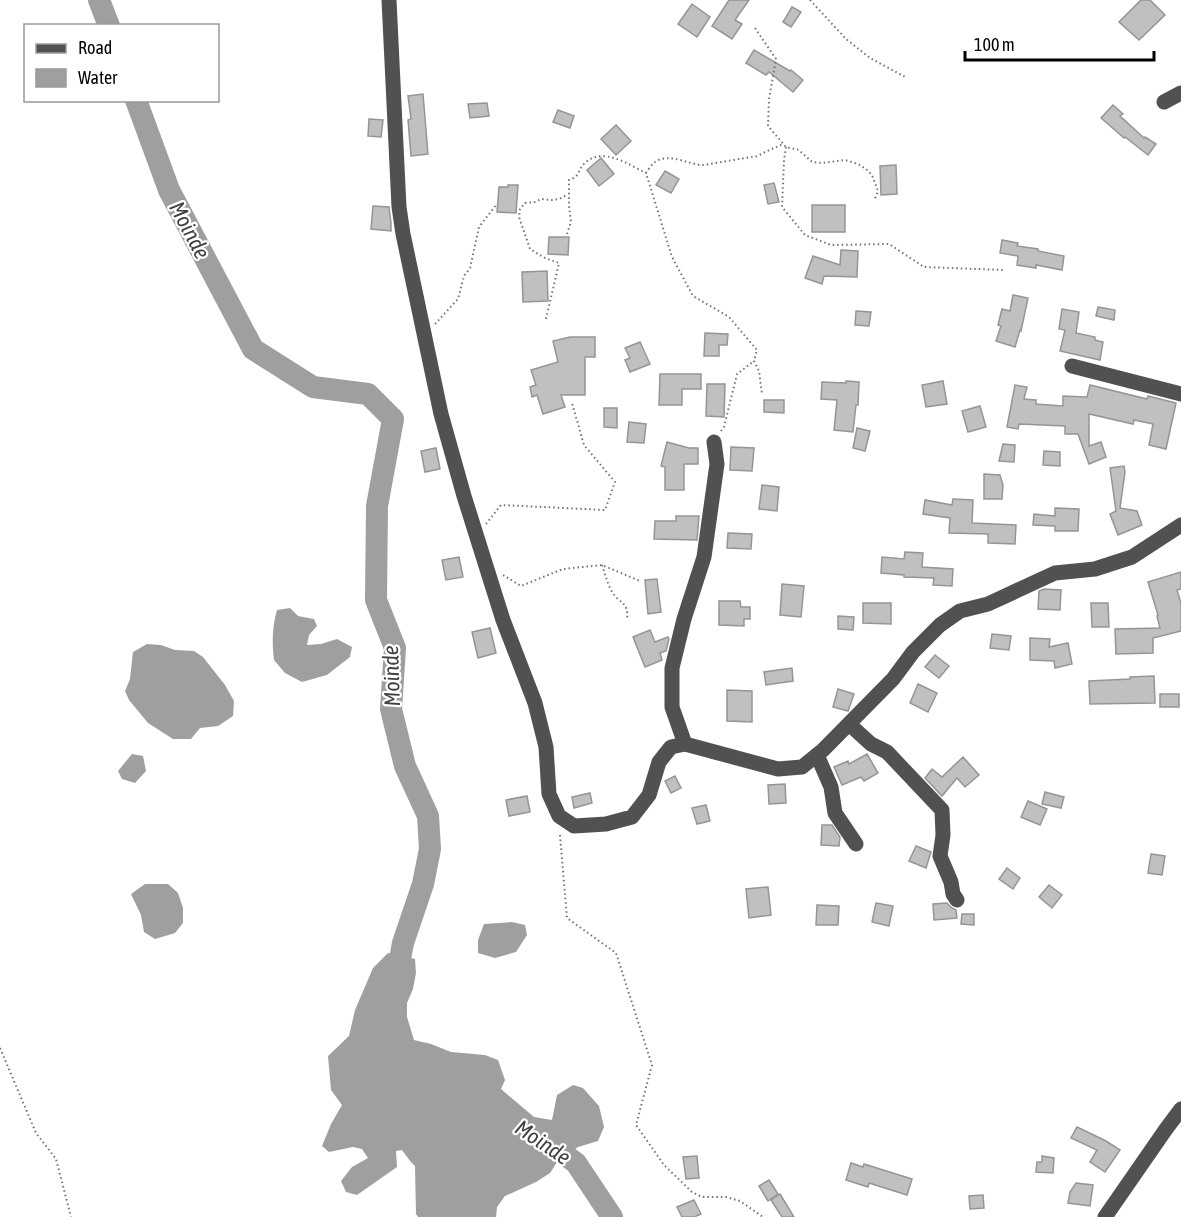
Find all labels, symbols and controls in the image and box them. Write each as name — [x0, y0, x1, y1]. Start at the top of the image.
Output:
legend — [24, 24, 219, 102]
scale bar — [965, 24, 1154, 62]
text: 100 m — [974, 34, 1015, 55]
text: Road — [78, 37, 112, 58]
text: Water — [78, 67, 118, 88]
water label: Moinde — [164, 197, 216, 263]
water label: Moinde — [377, 645, 405, 707]
water label: Moinde — [510, 1114, 576, 1170]

